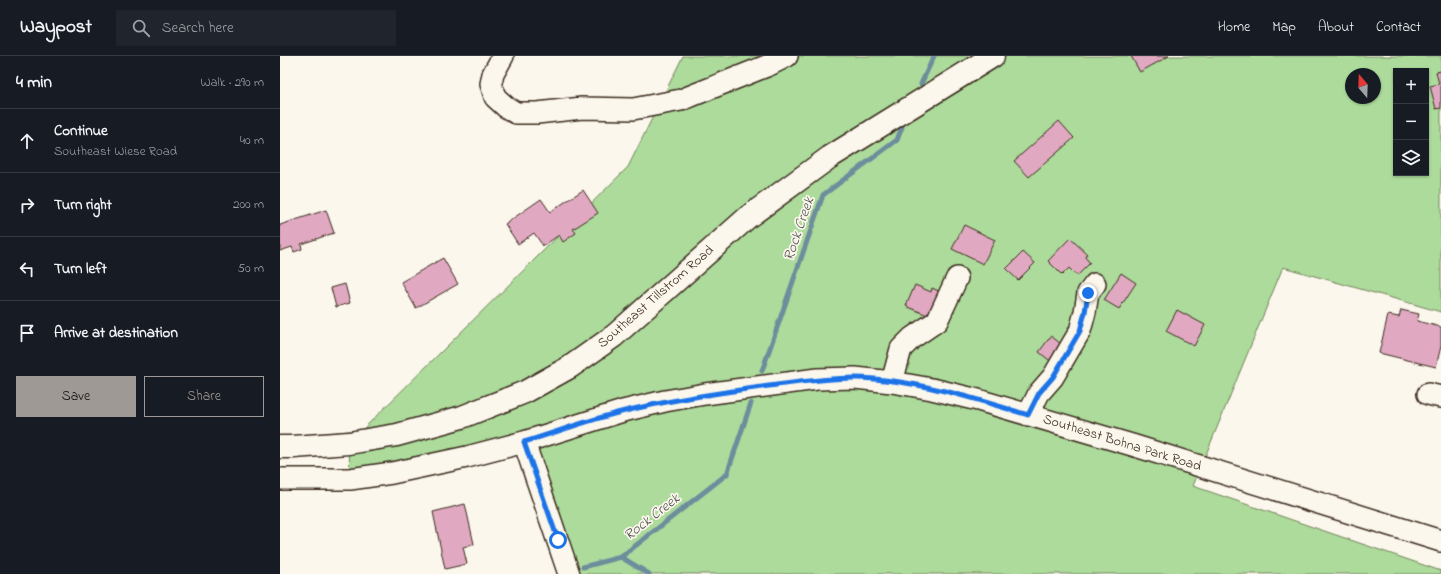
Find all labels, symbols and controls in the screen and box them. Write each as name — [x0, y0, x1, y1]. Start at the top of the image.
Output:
search box — [116, 10, 396, 46]
text: Waypost — [20, 14, 92, 41]
icon: search — [130, 17, 152, 39]
text: Search here — [162, 17, 234, 39]
text: Home — [1218, 17, 1250, 38]
text: Map — [1272, 17, 1296, 38]
text: About — [1318, 17, 1354, 38]
text: Contact — [1376, 17, 1421, 38]
north arrow — [1345, 68, 1381, 104]
map controls — [1393, 68, 1429, 176]
button: + — [1393, 68, 1429, 104]
text: 4 min — [16, 70, 52, 95]
text: Walk · 290 m — [200, 73, 264, 92]
button: − — [1393, 104, 1429, 140]
text: Continue — [54, 120, 108, 142]
icon: ahead — [16, 130, 38, 152]
text: 40 m — [240, 131, 264, 150]
button: layers — [1393, 140, 1429, 176]
text: Southeast Wiese Road — [54, 142, 177, 161]
water label: Rock Creek — [778, 193, 821, 264]
icon: right — [16, 194, 38, 216]
text: Turn right — [54, 194, 112, 216]
text: 200 m — [233, 195, 264, 214]
street label: Southeast Tillstrom Road — [593, 240, 719, 354]
icon: left — [16, 258, 38, 280]
text: Turn left — [54, 258, 107, 280]
text: 50 m — [238, 259, 264, 278]
route end — [1079, 284, 1097, 302]
icon: arrive — [16, 322, 38, 344]
text: Arrive at destination — [54, 322, 178, 344]
button: Save — [16, 376, 136, 417]
button: Share — [144, 376, 264, 417]
street label: Southeast Bohna Park Road — [1040, 409, 1204, 477]
water label: Rock Creek — [619, 487, 686, 546]
route start — [549, 531, 567, 549]

